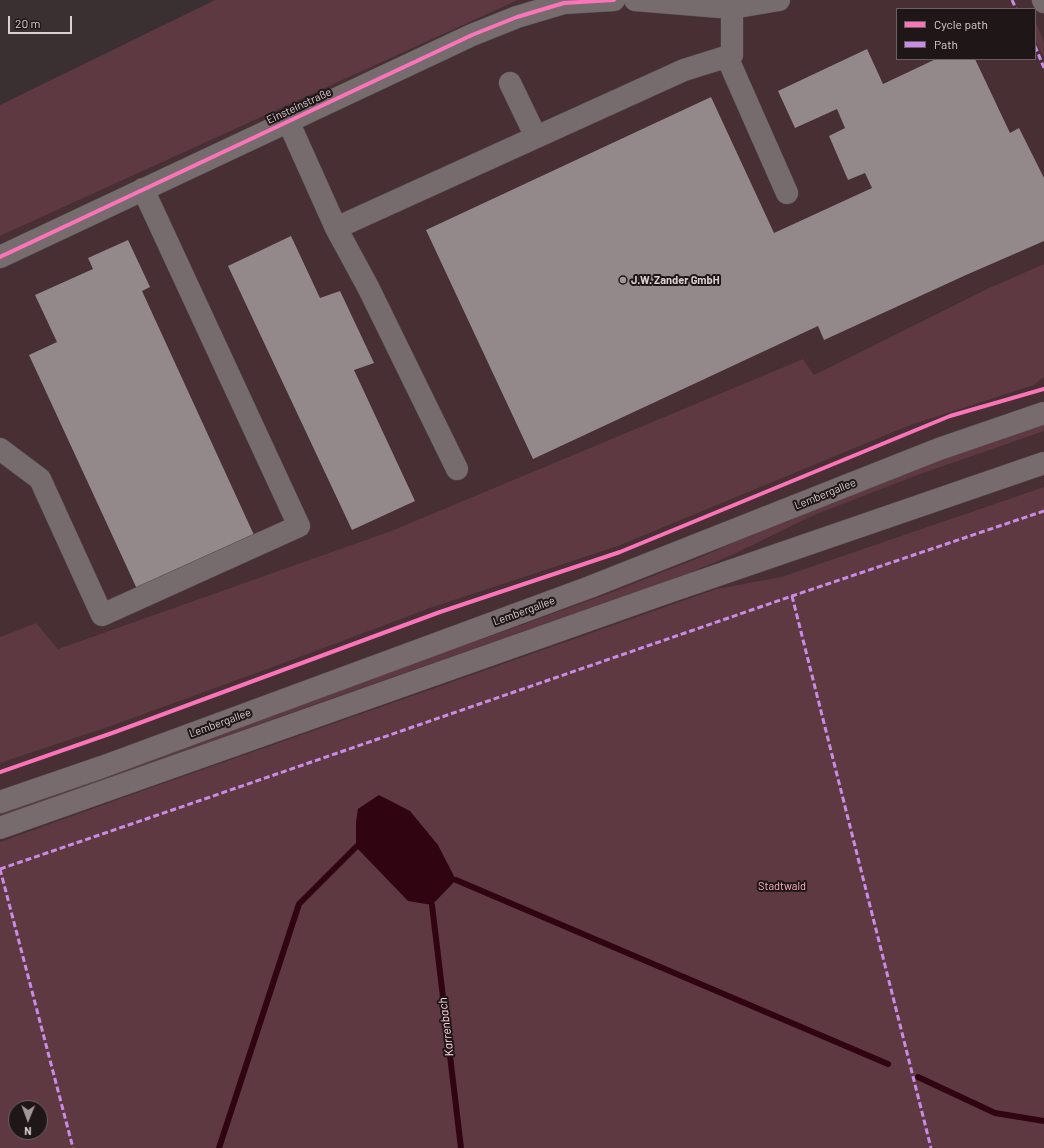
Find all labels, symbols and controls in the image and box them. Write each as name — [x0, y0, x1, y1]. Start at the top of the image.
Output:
scale bar — [10, 8, 74, 34]
legend — [896, 8, 1036, 60]
text: 20 m — [15, 16, 41, 30]
text: Cycle path — [934, 17, 988, 31]
text: Path — [934, 37, 958, 51]
street label: Einsteinstraße — [264, 85, 334, 127]
place label: J.W. Zander GmbH — [631, 273, 720, 287]
marker: J.W. Zander GmbH — [618, 275, 628, 285]
street label: Lembergallee — [792, 476, 858, 512]
street label: Lembergallee — [491, 594, 557, 628]
street label: Lembergallee — [187, 706, 253, 740]
park label: Stadtwald — [758, 879, 806, 893]
water label: Karrenbach — [435, 997, 457, 1057]
north arrow — [8, 1100, 48, 1140]
text: N — [24, 1125, 32, 1138]

